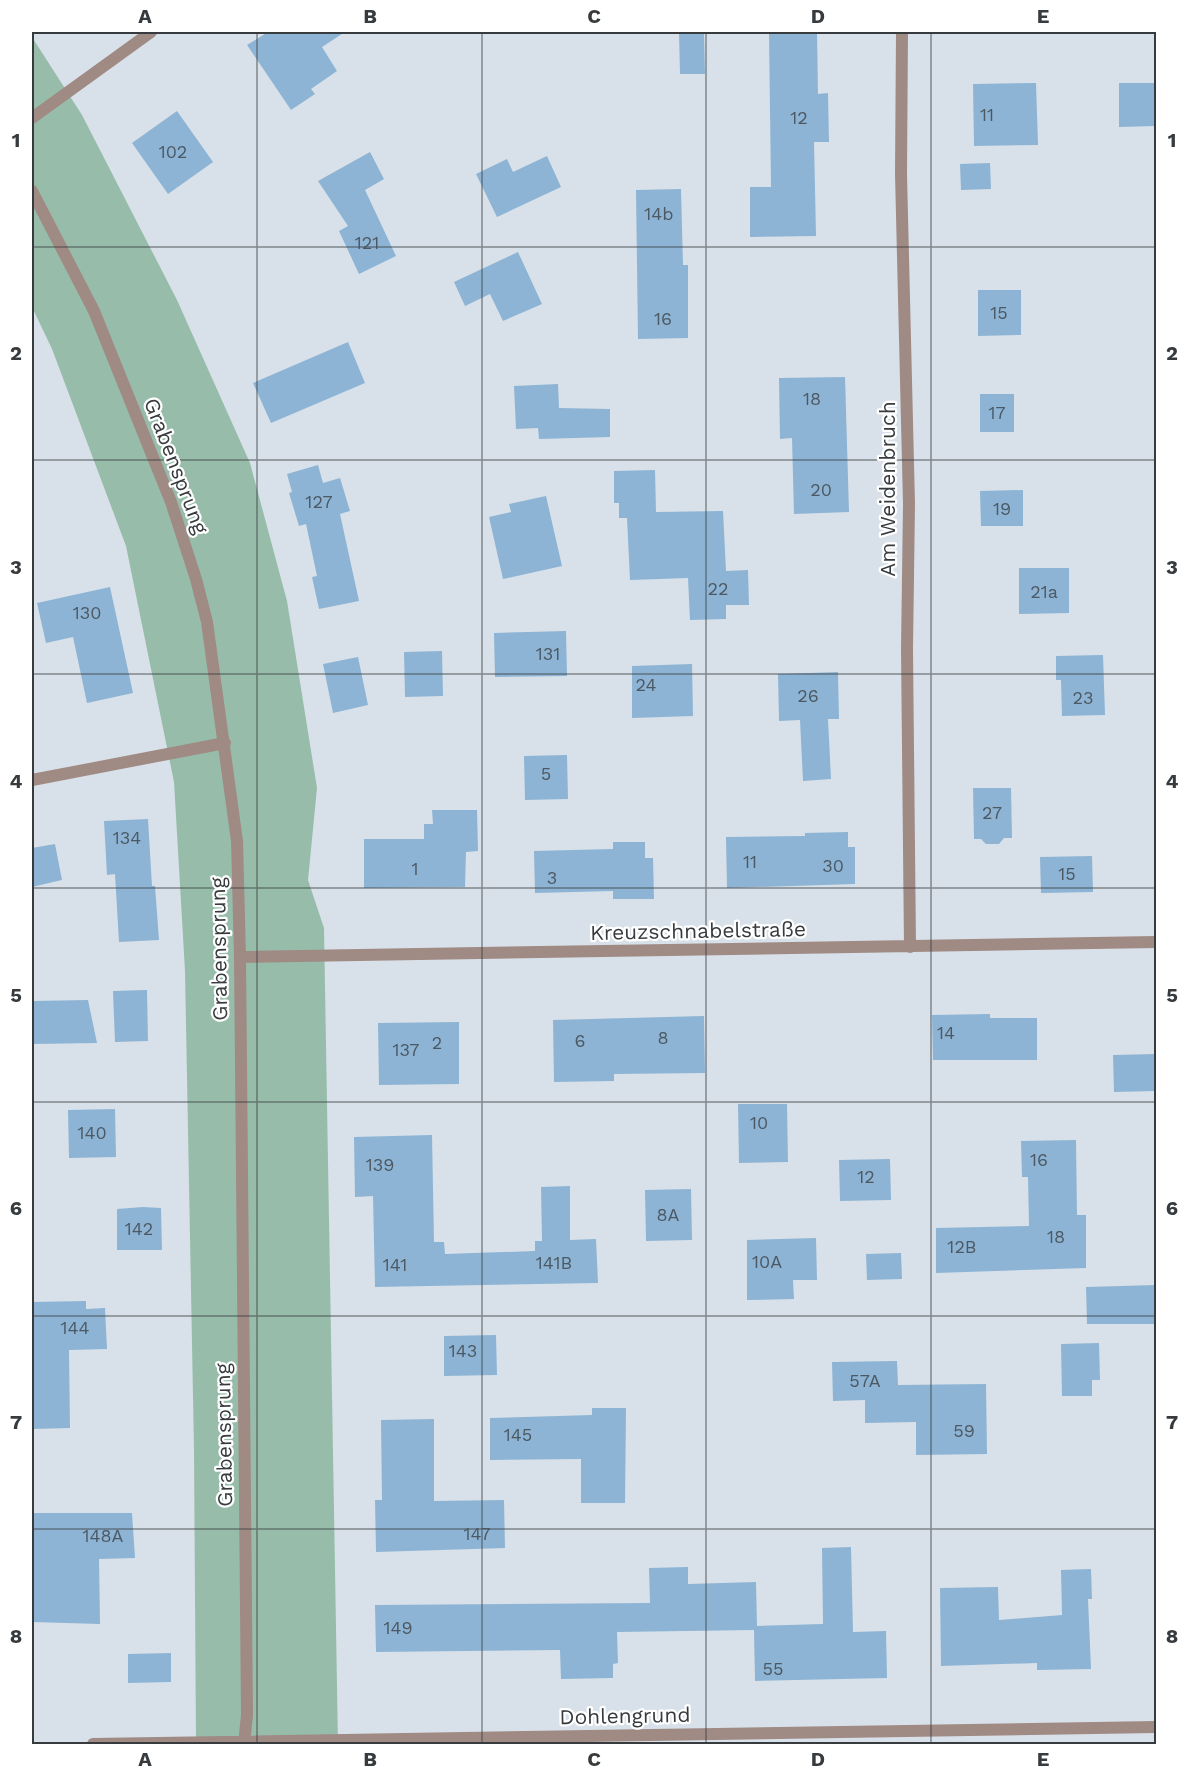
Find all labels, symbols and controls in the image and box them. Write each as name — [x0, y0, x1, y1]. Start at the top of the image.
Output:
text: A — [138, 4, 152, 28]
text: B — [363, 4, 377, 28]
text: C — [587, 4, 601, 28]
text: D — [811, 4, 825, 28]
text: E — [1037, 4, 1049, 28]
house number: 11 — [980, 104, 994, 125]
house number: 12 — [790, 107, 808, 128]
text: 1 — [12, 128, 20, 152]
text: 1 — [1168, 128, 1176, 152]
house number: 102 — [159, 141, 187, 162]
house number: 14b — [644, 203, 674, 224]
house number: 121 — [355, 232, 379, 253]
house number: 15 — [990, 302, 1008, 323]
house number: 16 — [654, 308, 672, 329]
text: 2 — [10, 341, 22, 365]
text: 2 — [1166, 341, 1178, 365]
house number: 18 — [803, 388, 821, 409]
street label: Grabensprung — [139, 394, 214, 538]
street label: Am Weidenbruch — [875, 401, 900, 577]
house number: 17 — [988, 402, 1006, 423]
house number: 20 — [810, 479, 832, 500]
house number: 127 — [305, 491, 333, 512]
house number: 19 — [993, 498, 1011, 519]
text: 3 — [10, 555, 22, 579]
text: 3 — [1166, 555, 1178, 579]
house number: 22 — [708, 578, 729, 599]
house number: 21a — [1030, 581, 1058, 602]
house number: 130 — [73, 602, 101, 623]
house number: 131 — [536, 643, 560, 664]
house number: 24 — [636, 674, 656, 695]
house number: 26 — [797, 685, 819, 706]
house number: 23 — [1073, 687, 1094, 708]
house number: 5 — [541, 763, 551, 784]
text: 4 — [10, 769, 23, 793]
text: 4 — [1166, 769, 1179, 793]
house number: 27 — [982, 802, 1002, 823]
house number: 134 — [113, 827, 141, 848]
house number: 11 — [743, 851, 757, 872]
house number: 30 — [822, 855, 844, 876]
house number: 1 — [411, 858, 419, 879]
house number: 15 — [1058, 863, 1076, 884]
house number: 3 — [547, 867, 557, 888]
street label: Grabensprung — [205, 876, 232, 1021]
street label: Kreuzschnabelstraße — [590, 916, 806, 945]
text: 5 — [10, 983, 22, 1007]
text: 5 — [1166, 983, 1178, 1007]
house number: 14 — [937, 1022, 955, 1043]
house number: 8 — [657, 1027, 669, 1048]
house number: 6 — [575, 1030, 585, 1051]
house number: 2 — [432, 1032, 442, 1053]
house number: 137 — [393, 1039, 419, 1060]
house number: 10 — [750, 1112, 768, 1133]
house number: 140 — [77, 1122, 107, 1143]
house number: 16 — [1030, 1149, 1048, 1170]
house number: 139 — [366, 1154, 394, 1175]
house number: 12 — [857, 1166, 875, 1187]
text: 6 — [10, 1196, 22, 1220]
text: 6 — [1166, 1196, 1178, 1220]
house number: 8A — [657, 1204, 680, 1225]
house number: 142 — [125, 1218, 153, 1239]
house number: 18 — [1047, 1226, 1065, 1247]
house number: 12B — [947, 1236, 977, 1257]
house number: 10A — [752, 1251, 782, 1272]
house number: 141B — [536, 1252, 572, 1273]
house number: 141 — [383, 1254, 407, 1275]
house number: 144 — [60, 1317, 90, 1338]
house number: 143 — [449, 1340, 477, 1361]
street label: Grabensprung — [210, 1362, 237, 1507]
house number: 57A — [849, 1370, 881, 1391]
text: 7 — [10, 1410, 22, 1434]
text: 7 — [1166, 1410, 1178, 1434]
house number: 59 — [953, 1420, 975, 1441]
house number: 145 — [504, 1424, 532, 1445]
house number: 147 — [463, 1523, 491, 1544]
house number: 148A — [83, 1525, 124, 1546]
house number: 149 — [383, 1617, 413, 1638]
text: 8 — [10, 1624, 22, 1648]
text: 8 — [1166, 1624, 1178, 1648]
house number: 55 — [763, 1658, 783, 1679]
street label: Dohlengrund — [559, 1702, 691, 1729]
text: A — [138, 1747, 152, 1771]
text: B — [363, 1747, 377, 1771]
text: C — [587, 1747, 601, 1771]
text: D — [811, 1747, 825, 1771]
text: E — [1037, 1747, 1049, 1771]

